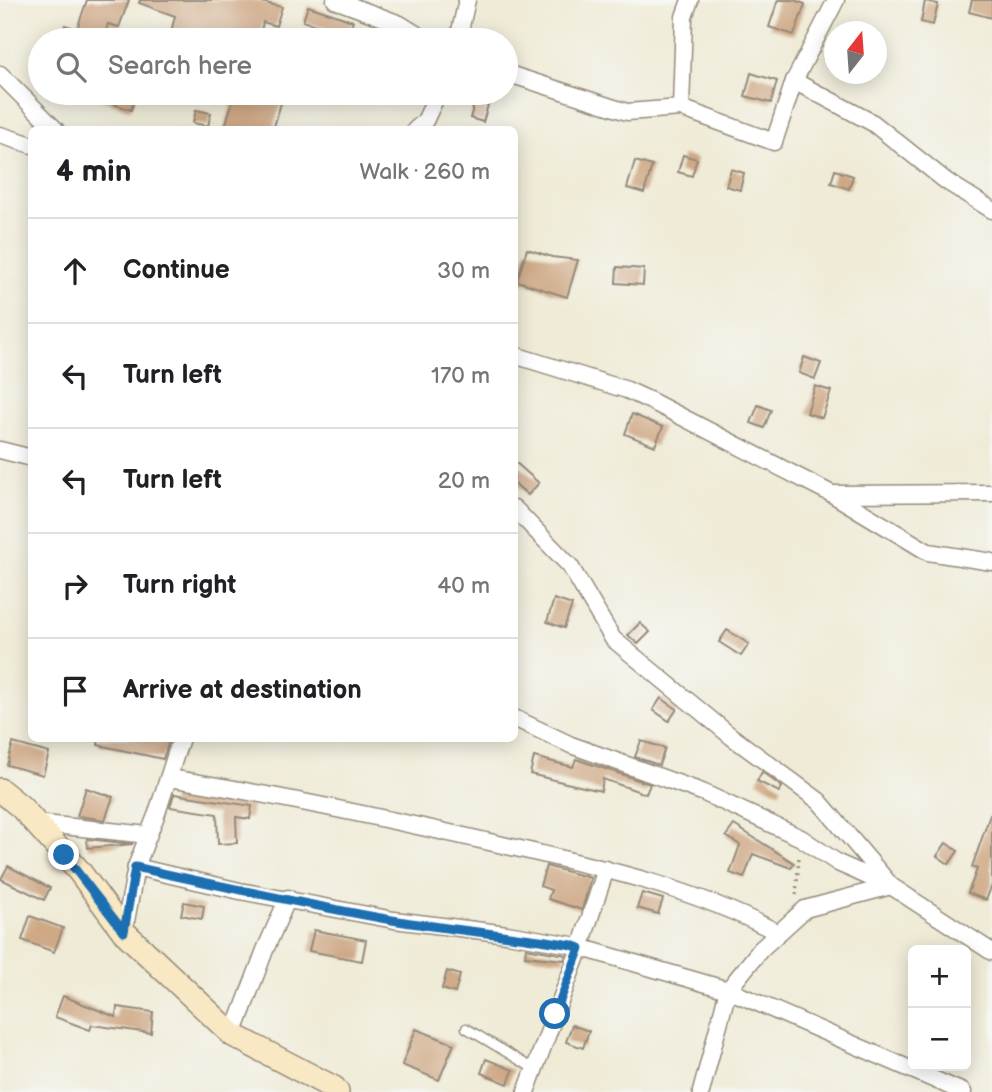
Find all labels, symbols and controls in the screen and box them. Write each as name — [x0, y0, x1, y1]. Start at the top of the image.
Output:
north arrow — [824, 21, 887, 84]
search box — [28, 28, 518, 105]
icon: search — [52, 48, 90, 86]
text: Search here — [108, 51, 252, 82]
text: 4 min — [56, 154, 131, 190]
text: Walk · 260 m — [360, 158, 490, 186]
icon: ahead — [56, 252, 94, 290]
text: Continue — [123, 255, 230, 286]
text: 30 m — [437, 257, 490, 285]
icon: left — [56, 357, 94, 395]
text: Turn left — [123, 360, 222, 391]
text: 170 m — [431, 362, 490, 390]
icon: left — [56, 462, 94, 500]
text: Turn left — [123, 465, 222, 496]
text: 20 m — [438, 467, 490, 495]
icon: right — [56, 567, 94, 605]
text: Turn right — [123, 570, 236, 601]
text: 40 m — [437, 572, 490, 600]
icon: arrive — [56, 672, 94, 710]
text: Arrive at destination — [123, 675, 362, 706]
route end — [48, 839, 79, 870]
map controls — [908, 945, 971, 1071]
button: + — [908, 945, 971, 1008]
route start — [539, 998, 570, 1029]
button: − — [908, 1008, 971, 1071]

